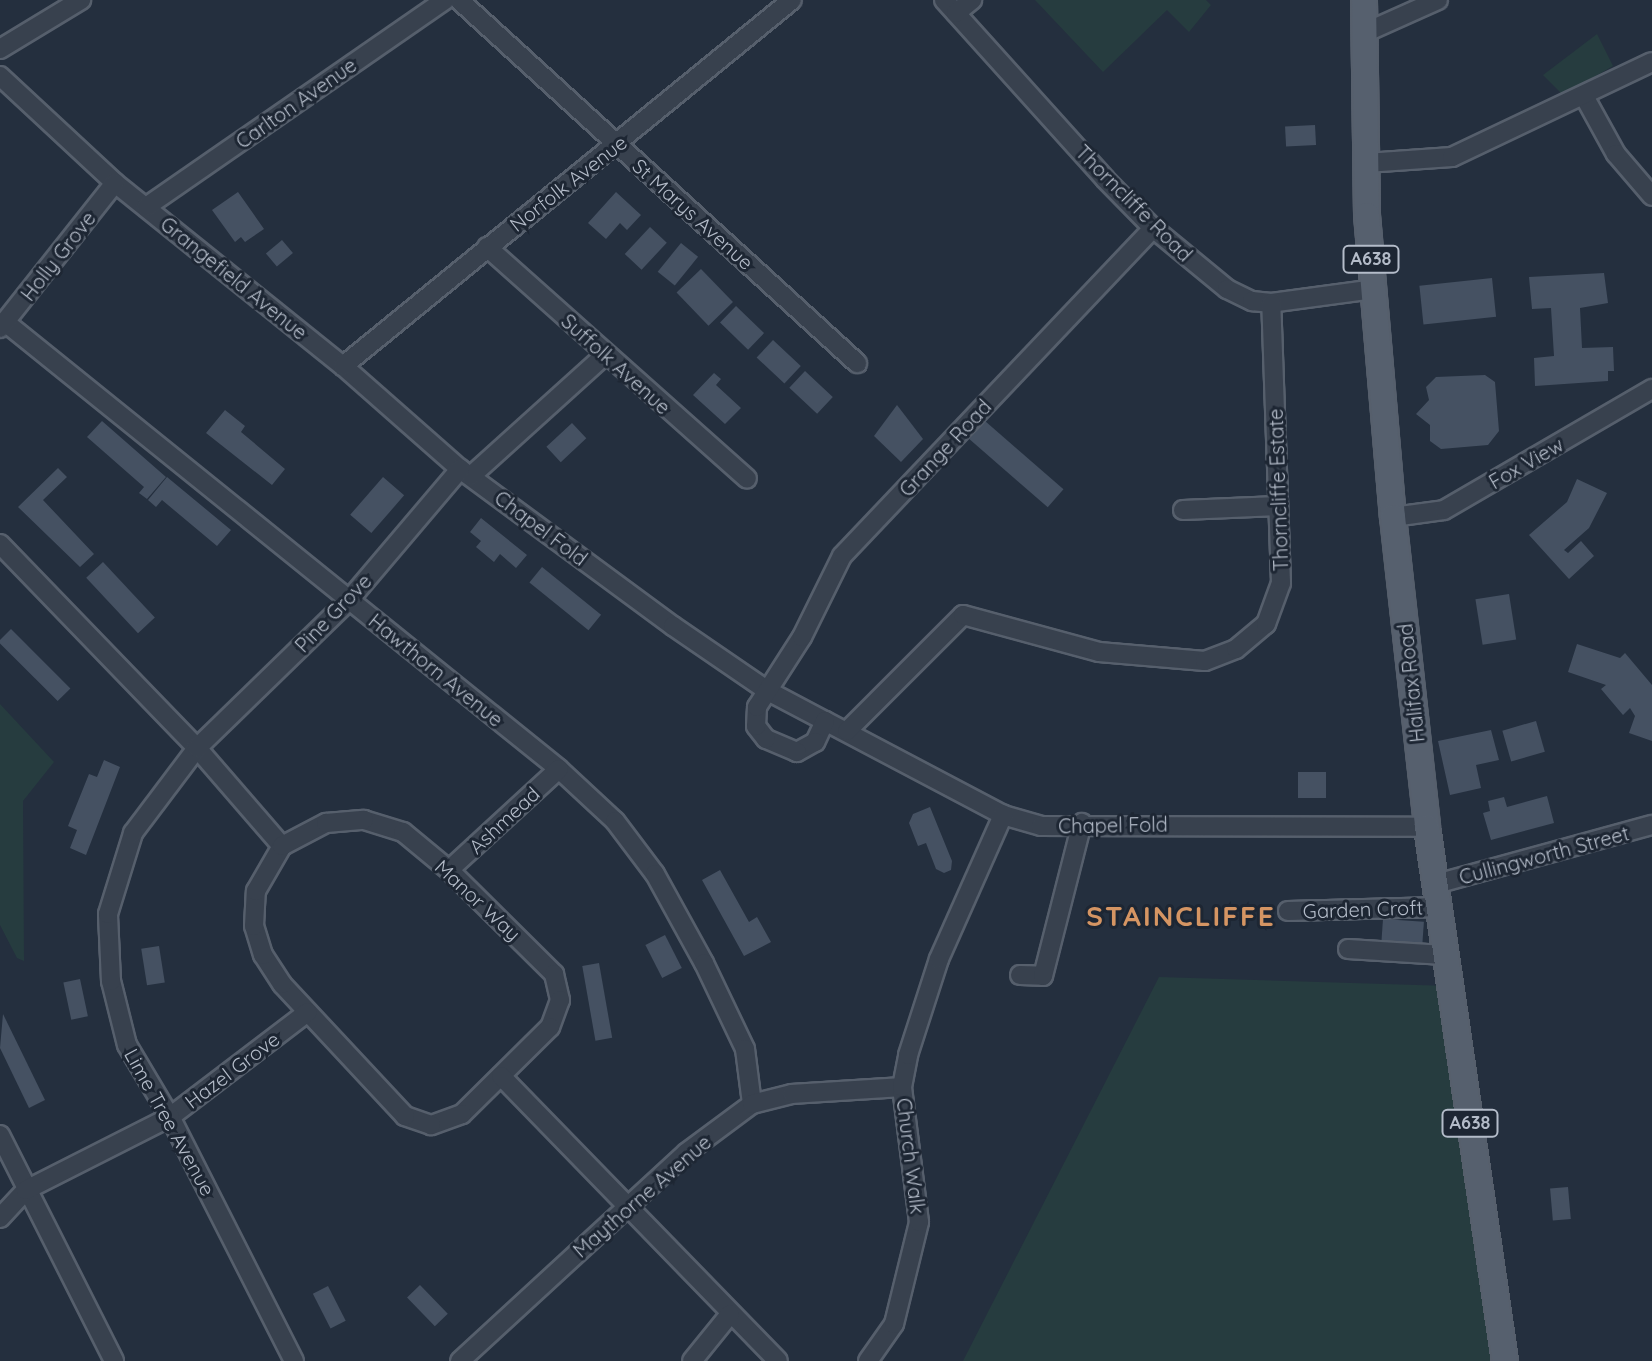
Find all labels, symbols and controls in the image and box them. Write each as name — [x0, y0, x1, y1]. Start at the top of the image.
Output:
street label: Carlton Avenue — [231, 53, 361, 153]
street label: Norfolk Avenue — [505, 130, 631, 236]
street label: Thorncliffe Road — [1071, 140, 1197, 266]
street label: St Marys Avenue — [628, 153, 758, 275]
street label: Holly Grove — [16, 206, 100, 306]
street label: Grangefield Avenue — [156, 212, 312, 344]
road number: A638 — [1341, 245, 1401, 273]
street label: Suffolk Avenue — [557, 309, 675, 419]
street label: Grange Road — [894, 395, 996, 501]
street label: Thorncliffe Estate — [1263, 408, 1293, 572]
street label: Fox View — [1485, 432, 1567, 494]
street label: Chapel Fold — [490, 485, 592, 571]
street label: Pine Grove — [290, 569, 376, 657]
street label: Hawthorn Avenue — [364, 609, 508, 731]
street label: Halifax Road — [1393, 622, 1429, 744]
street label: Ashmead — [464, 781, 544, 859]
street label: Chapel Fold — [1058, 812, 1168, 838]
street label: Cullingworth Street — [1456, 821, 1632, 889]
street label: Manor Way — [430, 854, 526, 946]
street label: Garden Croft — [1302, 895, 1424, 923]
district label: STAINCLIFFE — [1086, 899, 1276, 933]
street label: Hazel Grove — [180, 1027, 284, 1113]
street label: Lime Tree Avenue — [120, 1044, 220, 1200]
street label: Church Walk — [892, 1097, 930, 1215]
road number: A638 — [1440, 1109, 1500, 1137]
street label: Maythorne Avenue — [568, 1130, 716, 1262]

